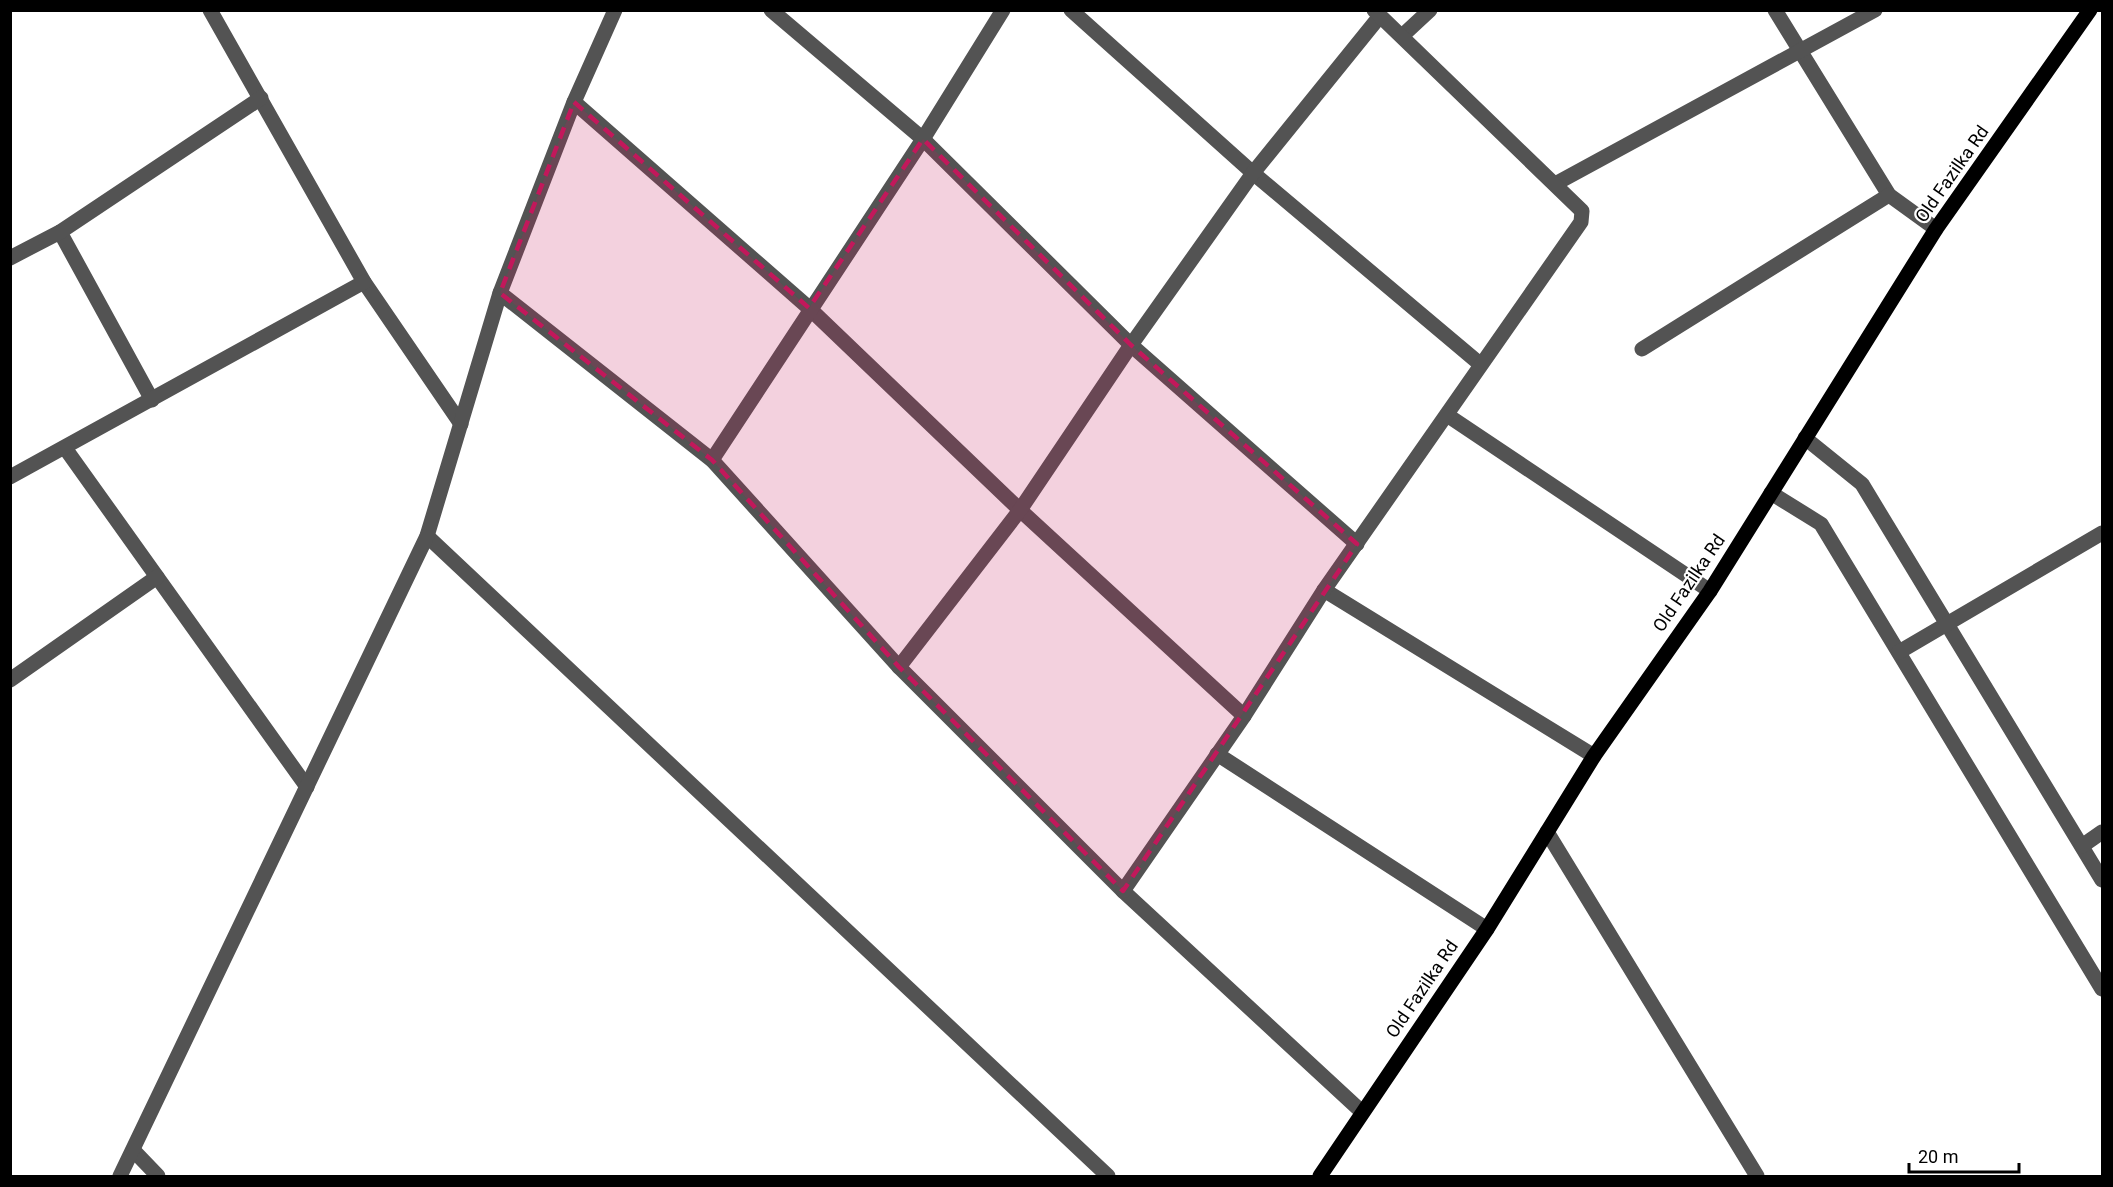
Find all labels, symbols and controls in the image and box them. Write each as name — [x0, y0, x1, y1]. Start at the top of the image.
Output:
street label: Old Fazilka Rd — [1911, 121, 1993, 226]
street label: Old Fazilka Rd — [1648, 530, 1729, 635]
street label: Old Fazilka Rd — [1381, 936, 1462, 1041]
scale bar — [1909, 1136, 2018, 1174]
text: 20 m — [1918, 1146, 1958, 1167]

